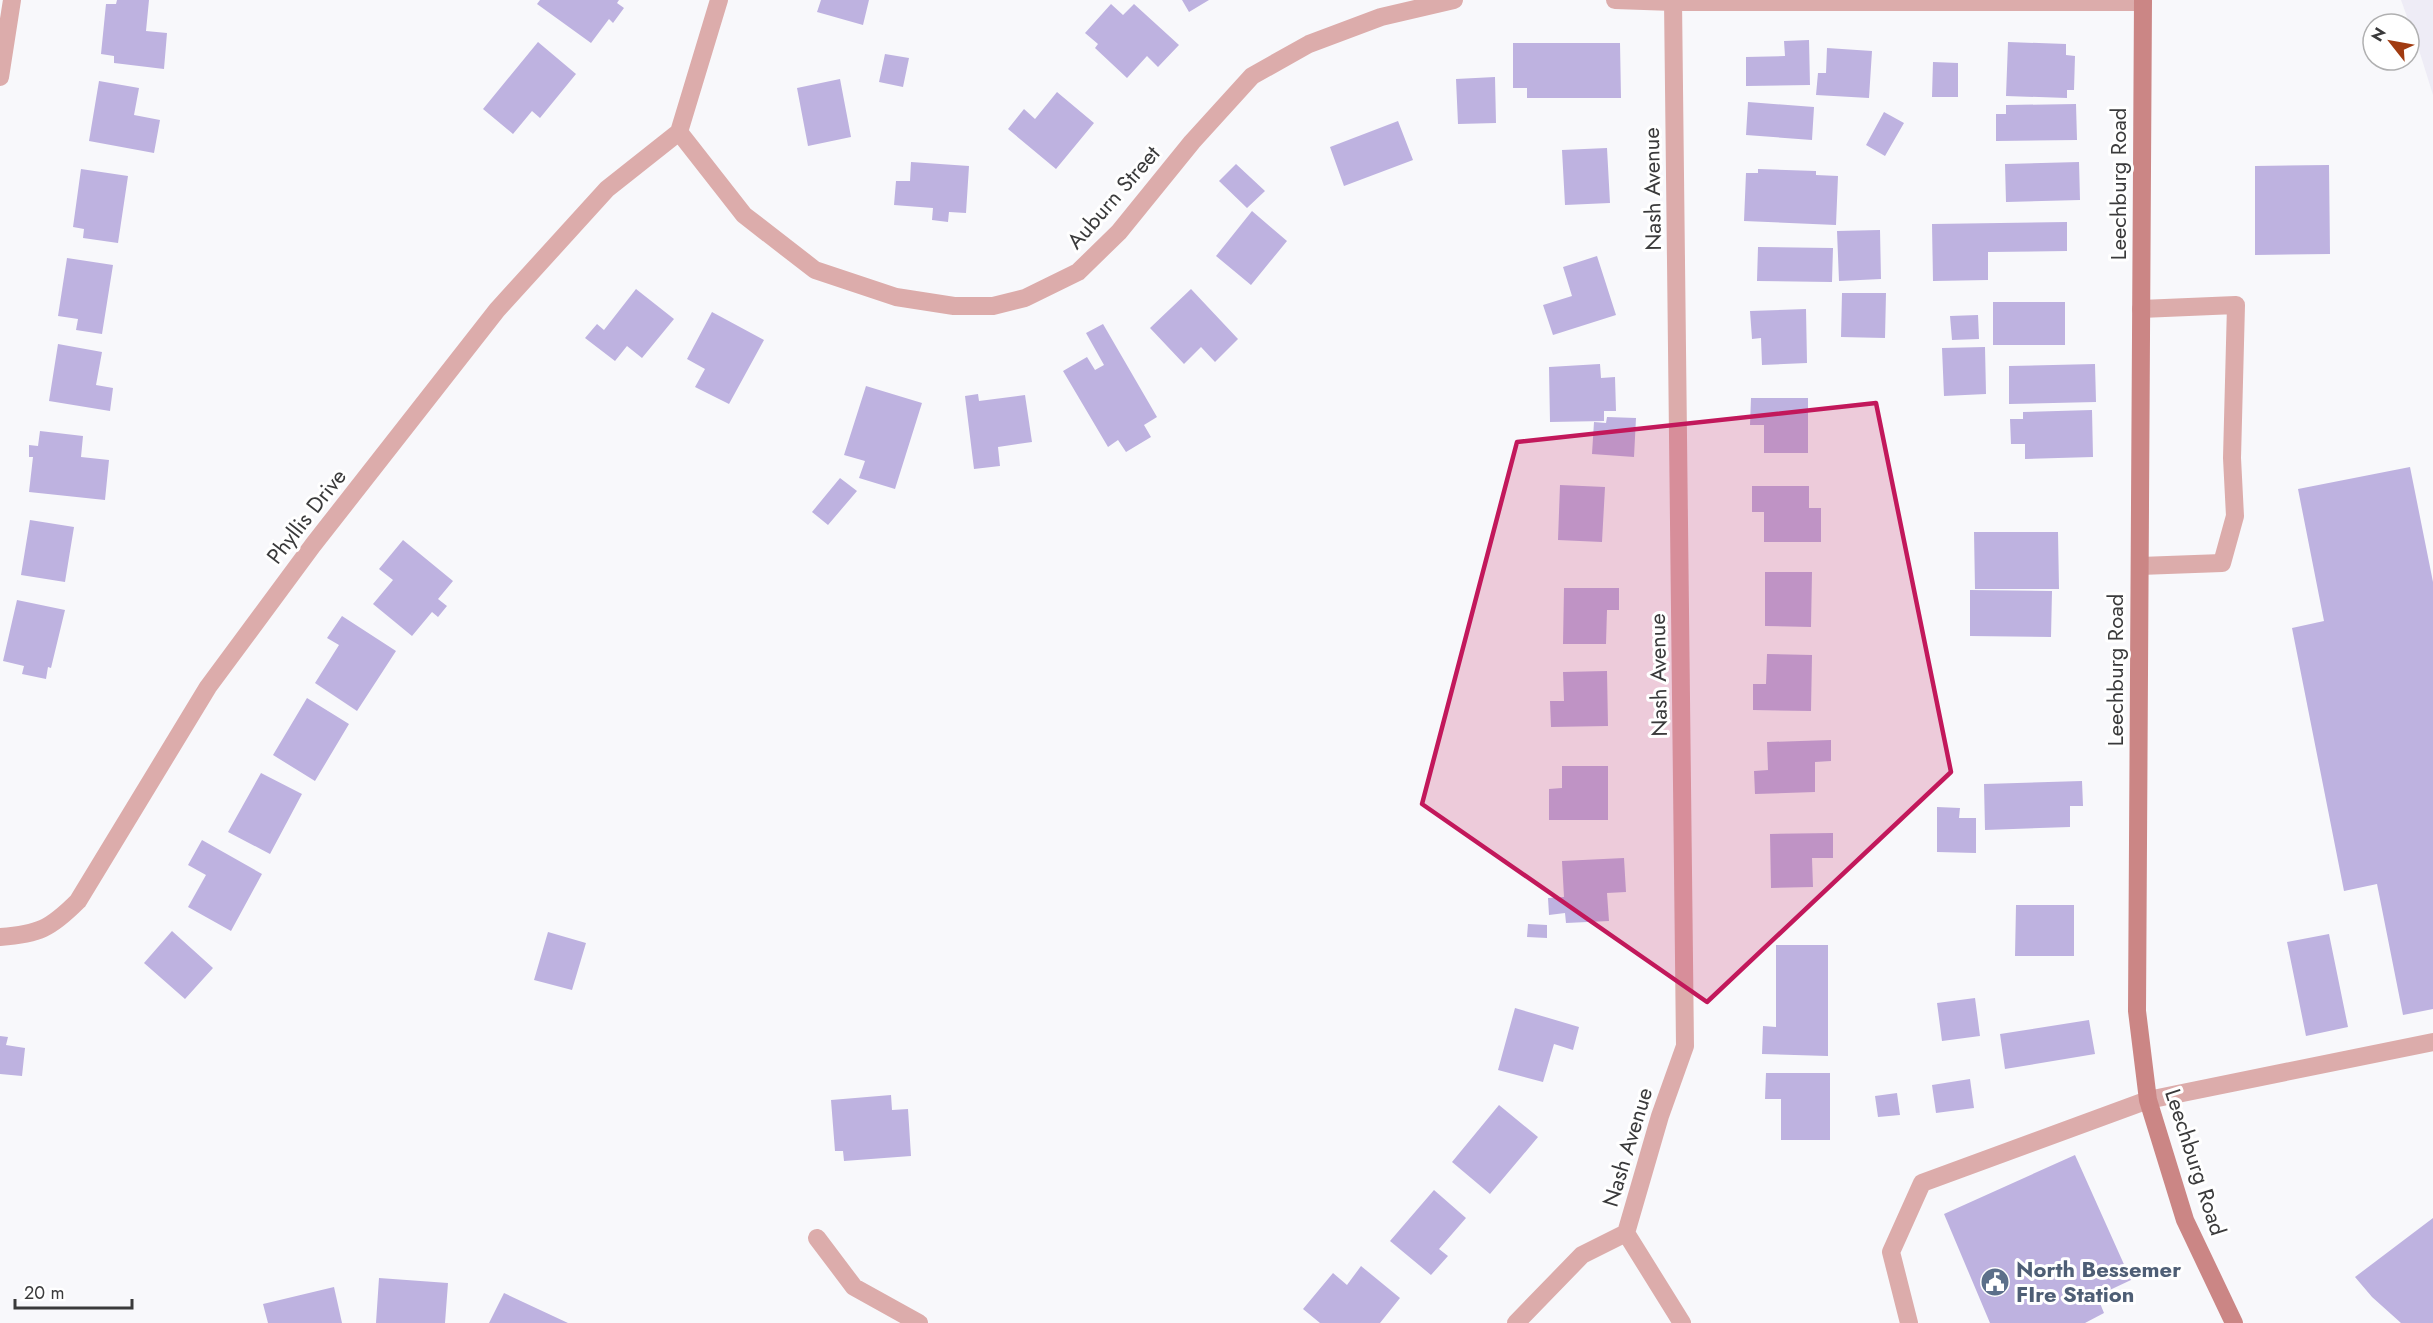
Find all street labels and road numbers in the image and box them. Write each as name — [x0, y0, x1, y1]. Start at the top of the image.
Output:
street label: Leechburg Road — [2102, 108, 2134, 260]
street label: Nash Avenue — [1635, 127, 1669, 251]
street label: Auburn Street — [1059, 138, 1168, 256]
street label: Phyllis Drive — [258, 461, 354, 571]
street label: Leechburg Road — [2099, 594, 2131, 746]
street label: Nash Avenue — [1641, 613, 1675, 737]
street label: Nash Avenue — [1594, 1083, 1660, 1211]
street label: Leechburg Road — [2157, 1085, 2235, 1239]

